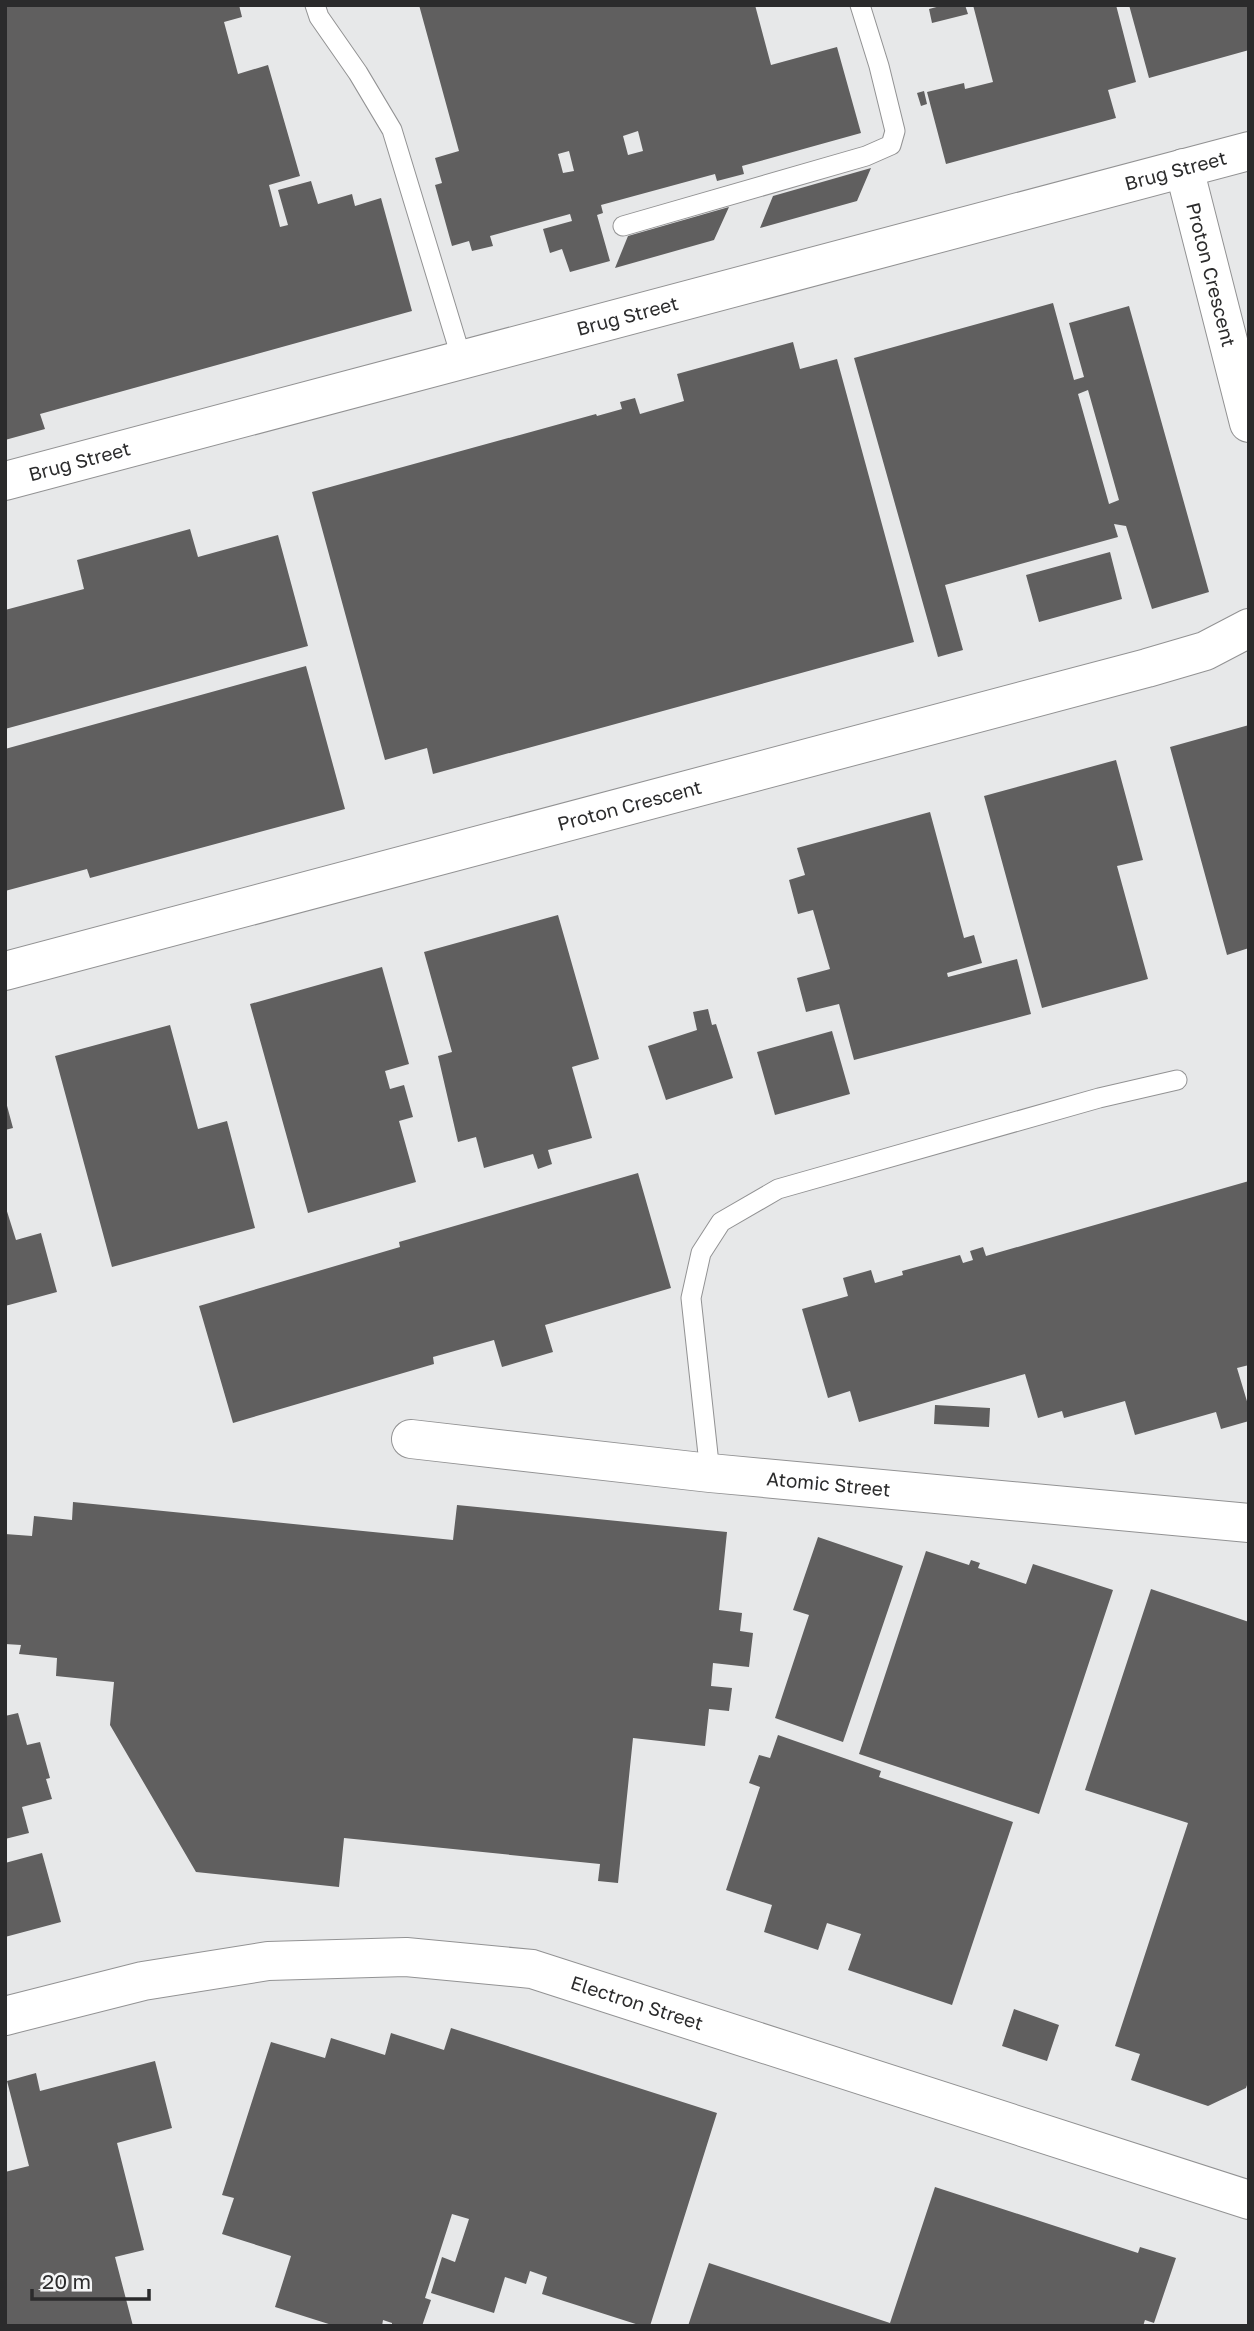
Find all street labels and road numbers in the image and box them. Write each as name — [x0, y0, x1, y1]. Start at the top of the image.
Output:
street label: Brug Street — [1122, 146, 1229, 195]
street label: Proton Crescent — [1182, 200, 1241, 349]
street label: Brug Street — [574, 291, 681, 340]
street label: Brug Street — [26, 436, 133, 485]
street label: Proton Crescent — [555, 775, 704, 835]
street label: Atomic Street — [766, 1466, 892, 1501]
street label: Electron Street — [568, 1970, 706, 2034]

